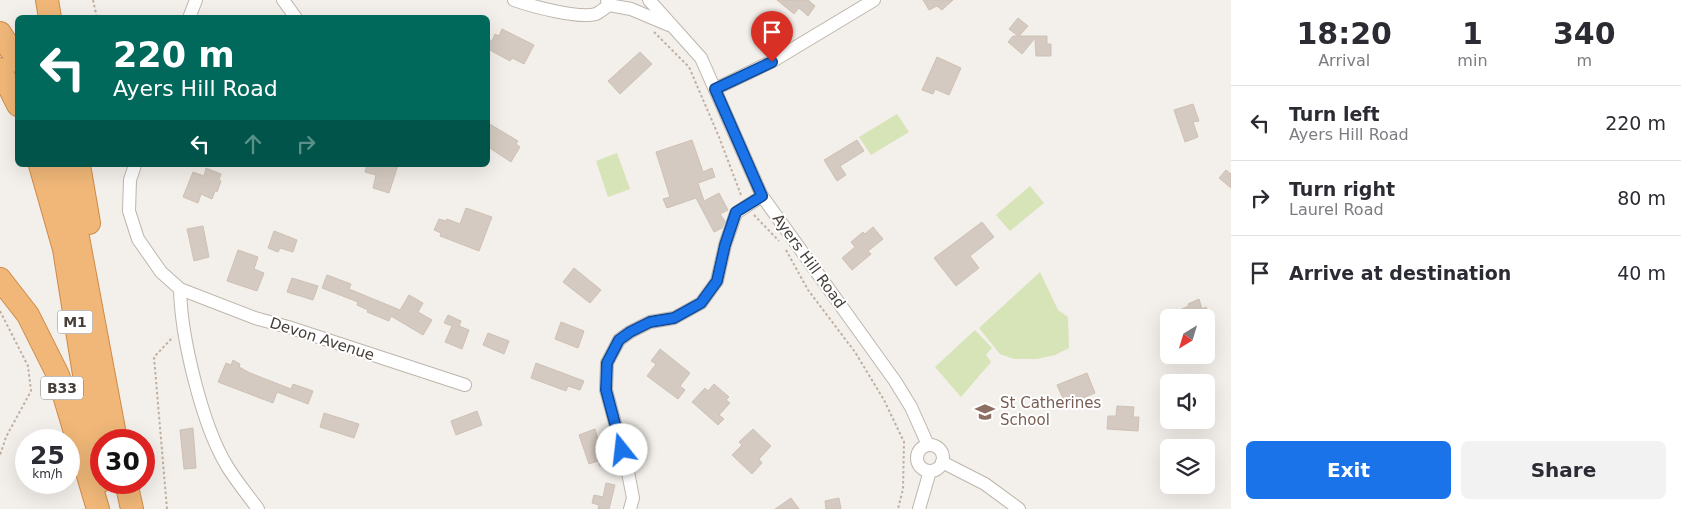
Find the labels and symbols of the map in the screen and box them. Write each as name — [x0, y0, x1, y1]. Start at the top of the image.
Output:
pin — [751, 11, 793, 62]
street label: Ayers Hill Road — [769, 210, 849, 312]
north arrow — [1160, 309, 1215, 364]
road number: M1 — [58, 311, 92, 334]
street label: Devon Avenue — [267, 314, 377, 364]
road number: B33 — [41, 376, 83, 399]
place label: St Catherines School — [1000, 394, 1102, 429]
school or university icon: St Catherines School — [974, 401, 996, 423]
position arrow — [595, 423, 647, 475]
speed limit sign: 30 — [90, 429, 155, 494]

